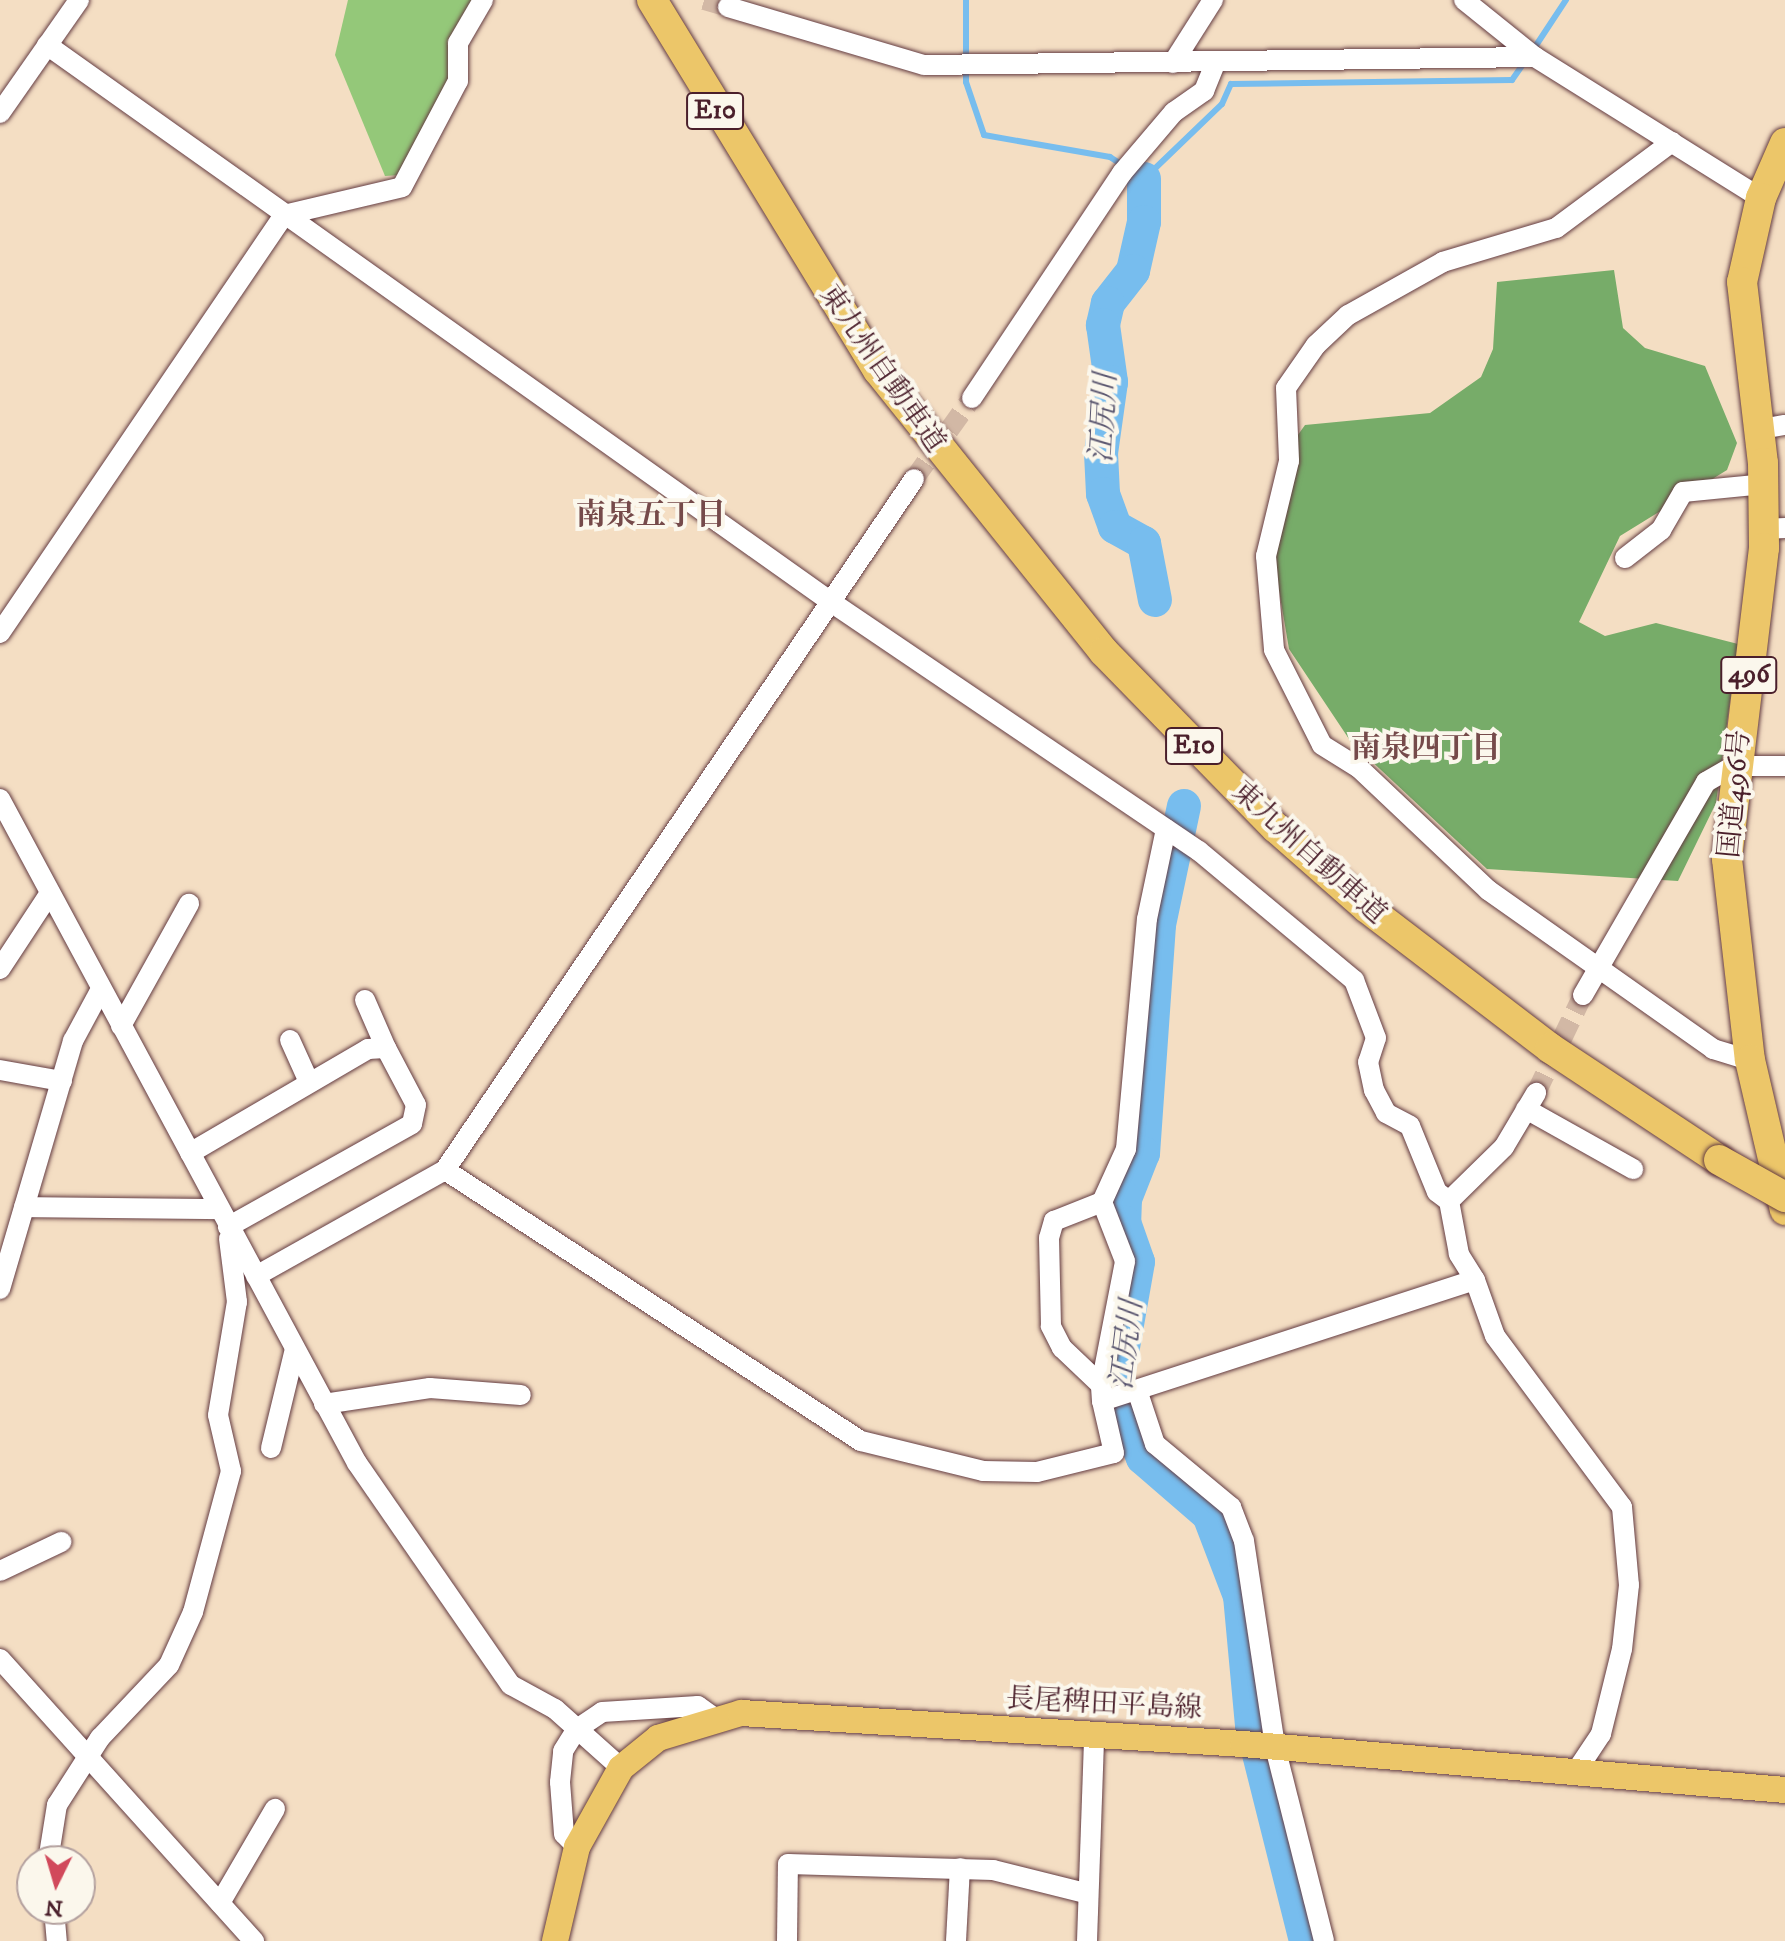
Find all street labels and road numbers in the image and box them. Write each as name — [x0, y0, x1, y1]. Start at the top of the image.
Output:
road number: E10 — [685, 89, 745, 133]
street label: 東九州自動車道 — [812, 279, 952, 459]
road number: 496 — [1719, 653, 1779, 697]
road number: E10 — [1164, 724, 1224, 768]
street label: 国道496号 — [1713, 728, 1757, 860]
street label: 東九州自動車道 — [1225, 775, 1393, 931]
street label: 長尾稗田平島線 — [1005, 1682, 1203, 1726]

